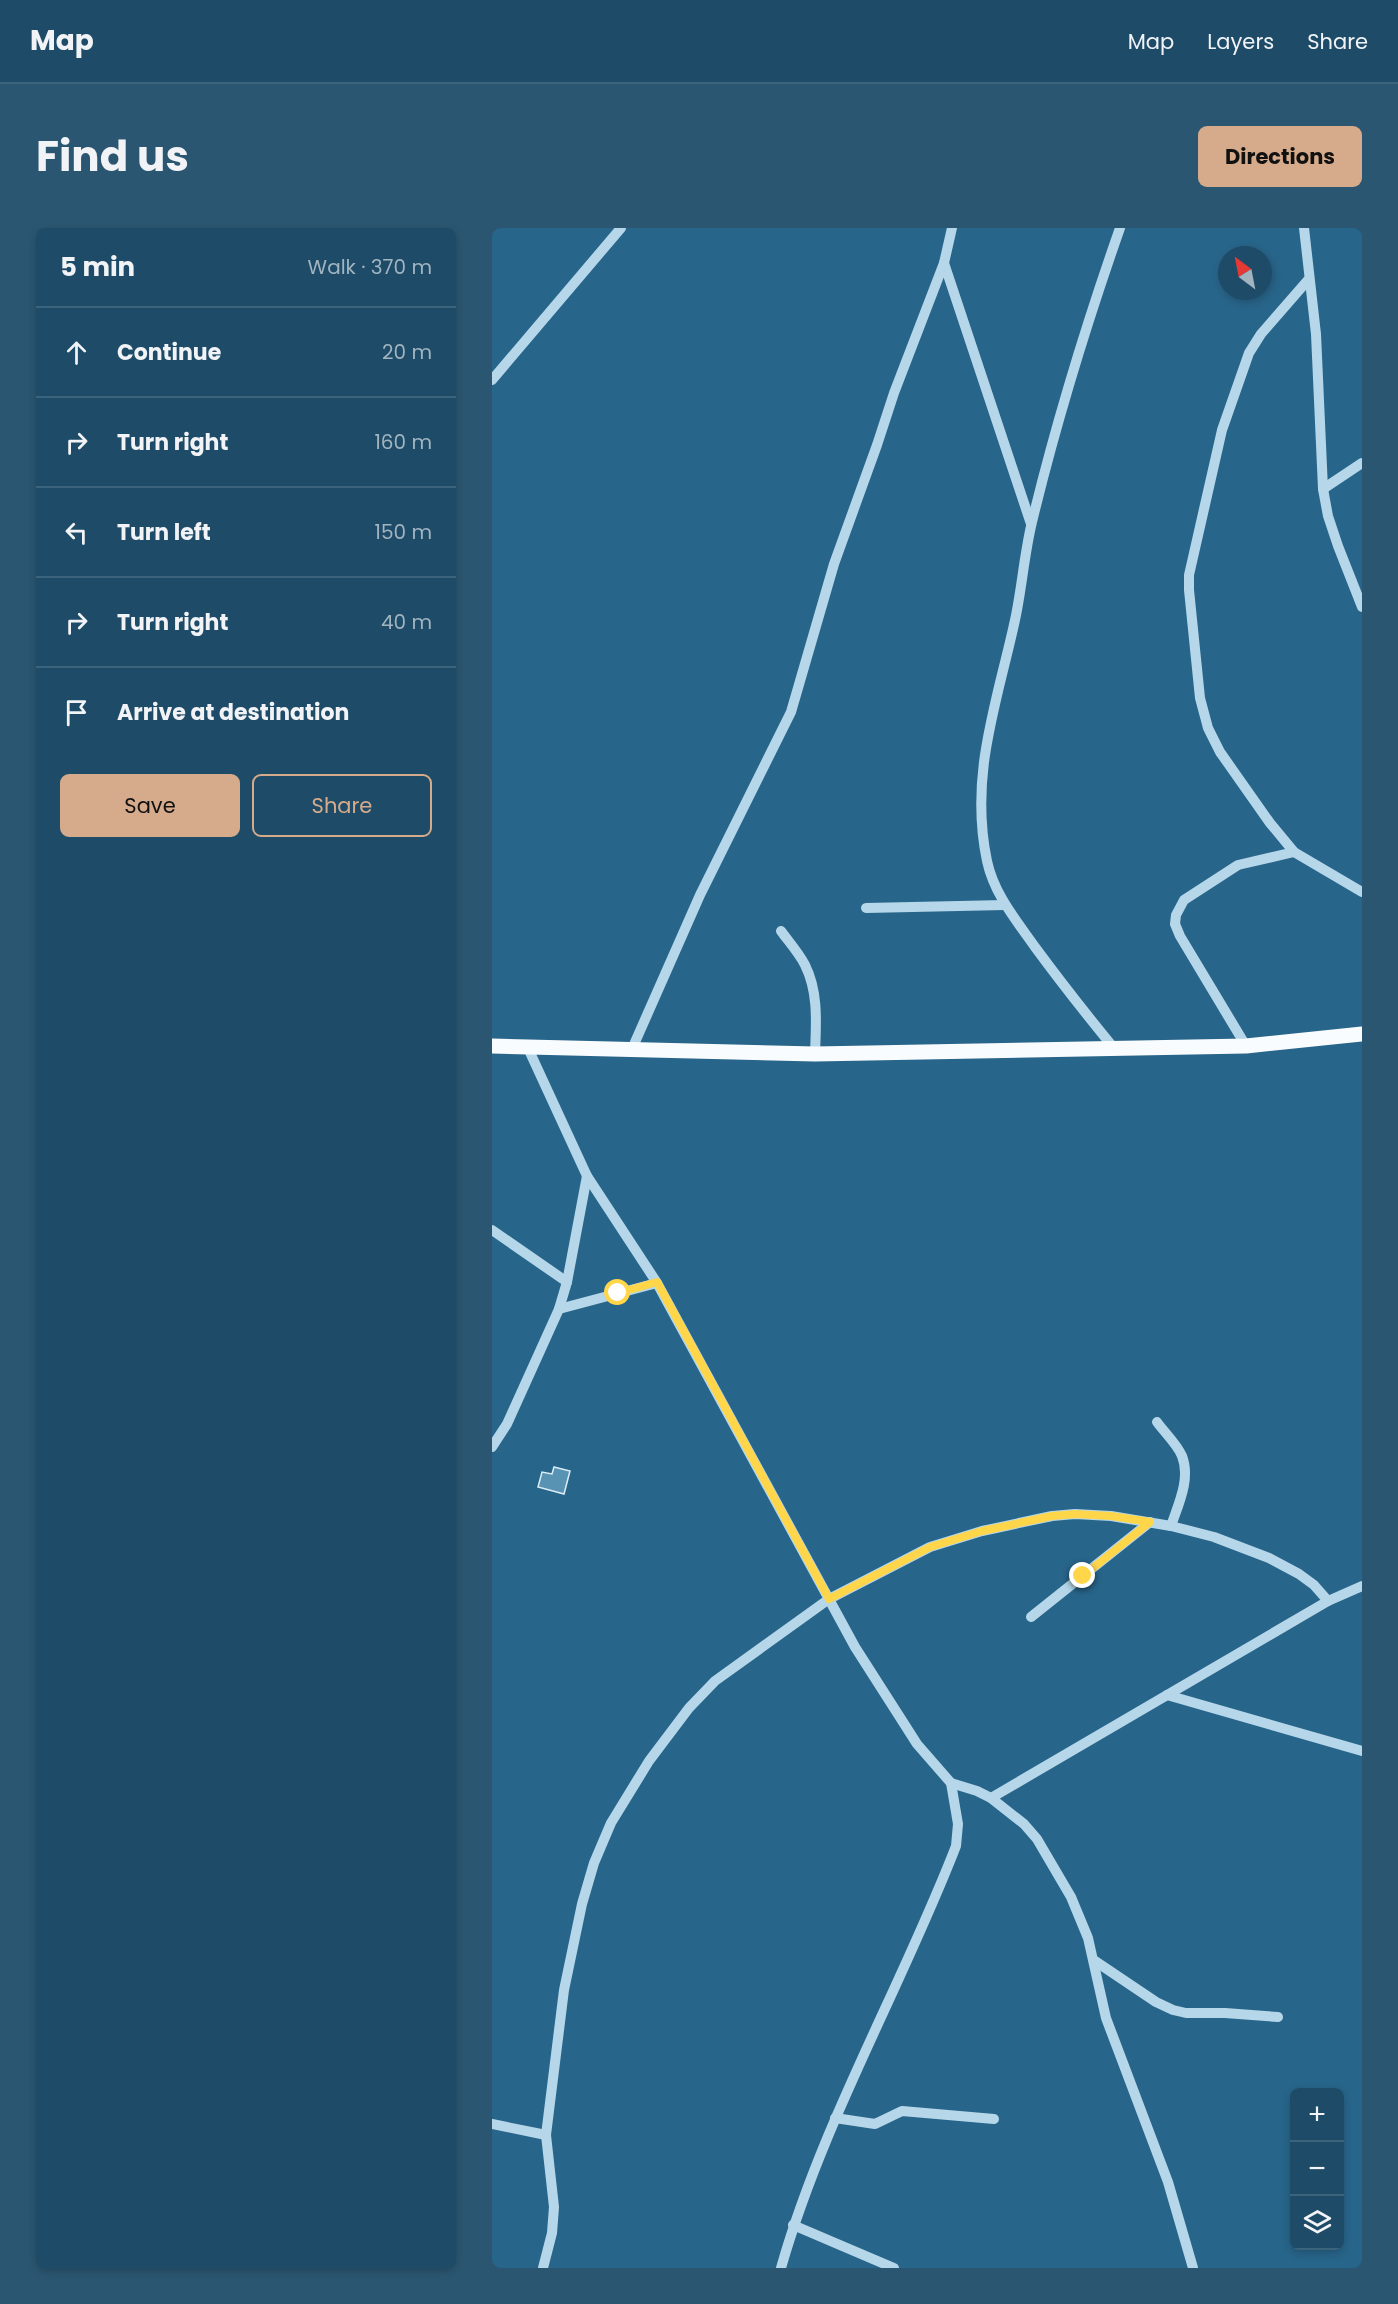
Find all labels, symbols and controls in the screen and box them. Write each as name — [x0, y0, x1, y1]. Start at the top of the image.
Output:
text: Map — [30, 21, 94, 60]
text: Map — [1128, 27, 1174, 56]
text: Layers — [1207, 27, 1274, 56]
text: Share — [1307, 27, 1368, 56]
button: Directions — [1198, 126, 1362, 187]
text: Find us — [36, 127, 189, 186]
north arrow — [1218, 246, 1272, 300]
text: 5 min — [60, 249, 135, 285]
text: Walk · 370 m — [308, 253, 432, 281]
icon: ahead — [60, 336, 93, 369]
text: Continue — [117, 337, 221, 368]
text: 20 m — [382, 338, 432, 366]
icon: right — [60, 426, 93, 459]
text: Turn right — [117, 427, 228, 458]
text: 160 m — [374, 428, 432, 456]
icon: left — [60, 516, 93, 549]
text: Turn left — [117, 517, 211, 548]
text: 150 m — [375, 518, 432, 546]
icon: right — [60, 606, 93, 639]
text: Turn right — [117, 607, 228, 638]
text: 40 m — [381, 608, 432, 636]
icon: arrive — [60, 696, 93, 729]
text: Arrive at destination — [117, 697, 349, 728]
button: Save — [60, 774, 240, 837]
button: Share — [252, 774, 432, 837]
route start — [604, 1279, 630, 1305]
route end — [1069, 1562, 1095, 1588]
map controls — [1290, 2088, 1344, 2250]
button: + — [1290, 2088, 1344, 2142]
button: − — [1290, 2142, 1344, 2196]
button: layers — [1290, 2196, 1344, 2250]

